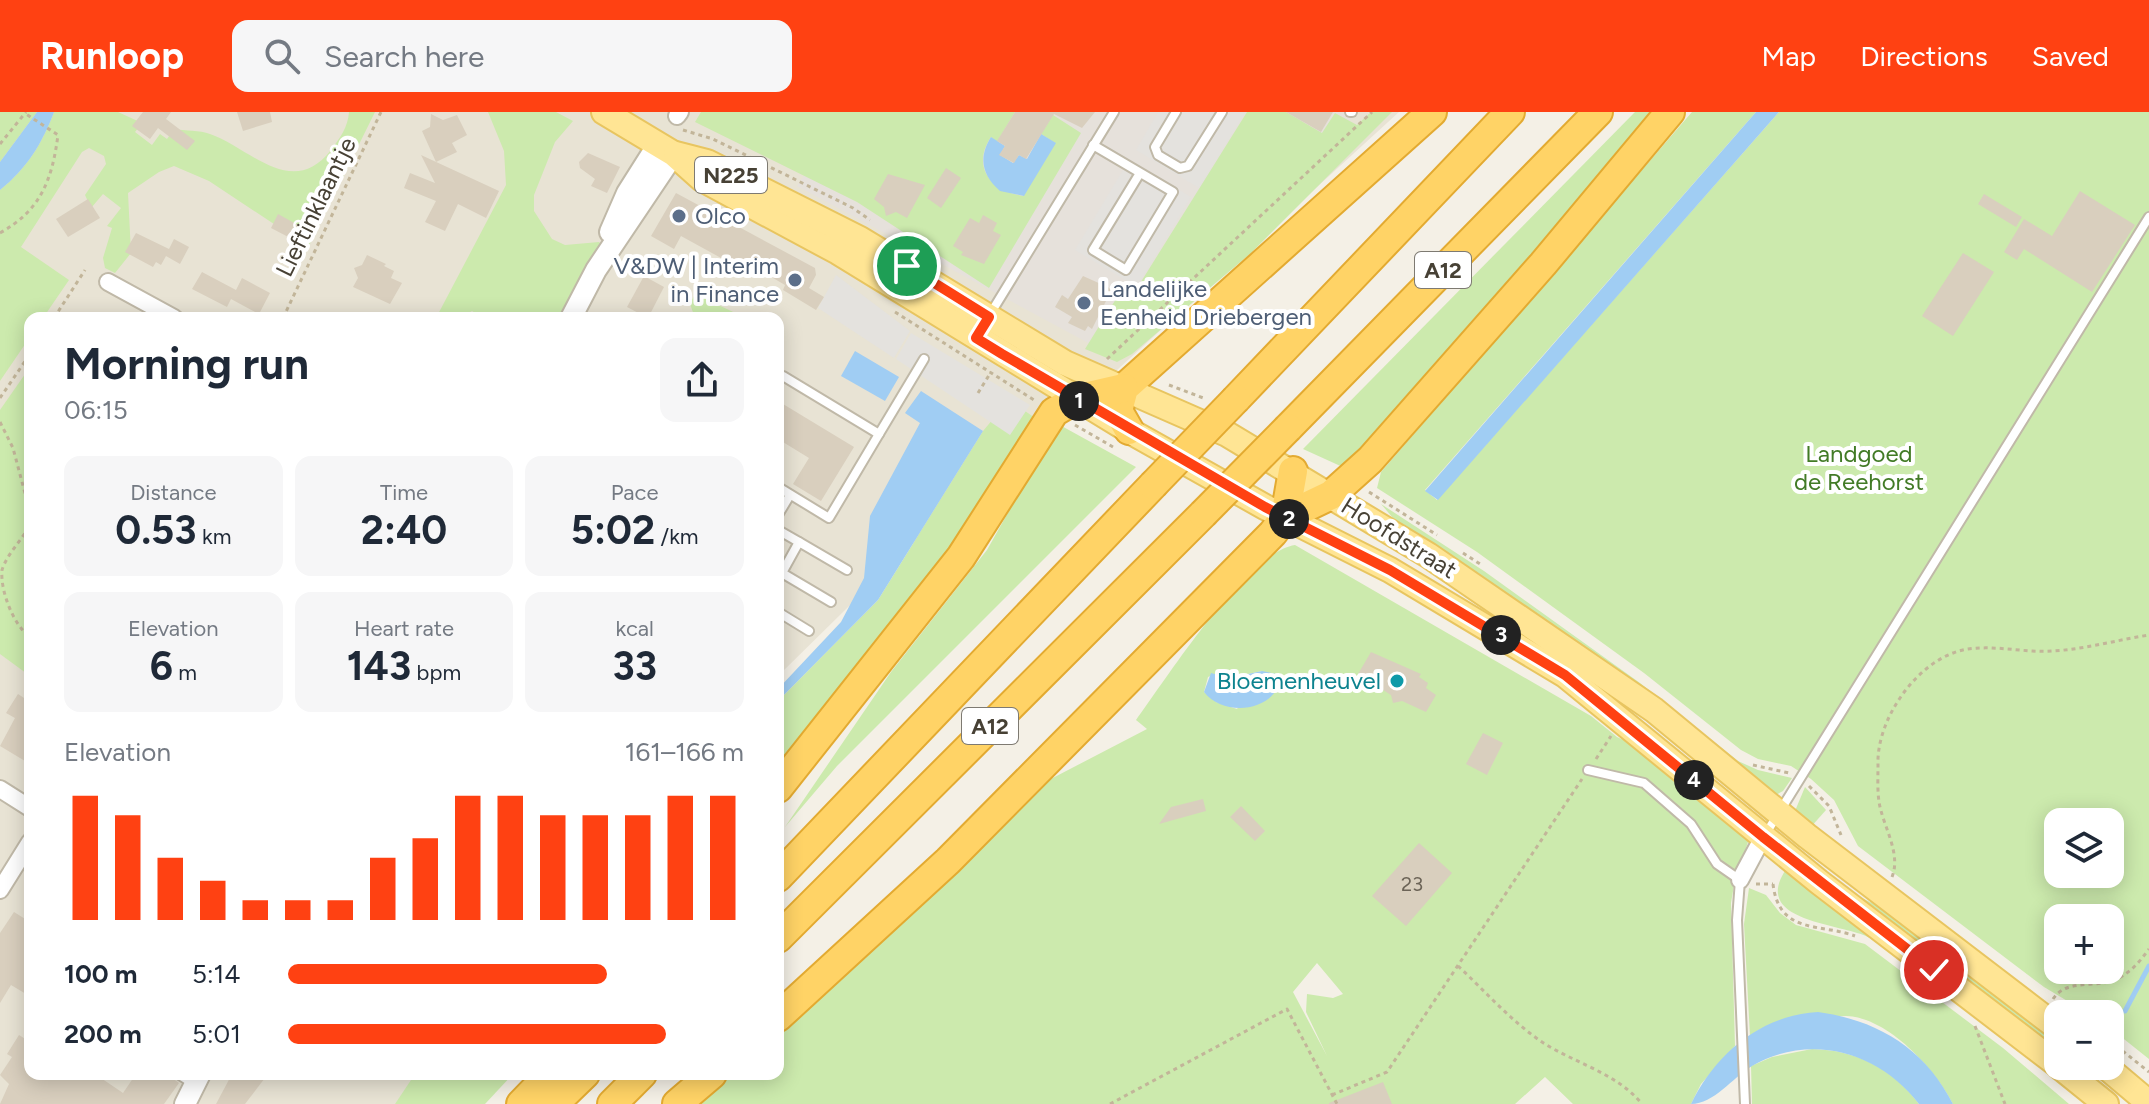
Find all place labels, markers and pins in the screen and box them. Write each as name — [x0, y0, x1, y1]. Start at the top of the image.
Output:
place label: Olco — [695, 201, 746, 230]
marker: Olco — [670, 207, 688, 225]
pin — [873, 232, 941, 300]
place label: V&DW | Interim in Finance — [613, 251, 779, 308]
marker: V&DW | Interim in Finance — [786, 271, 804, 289]
place label: Landelijke Eenheid Driebergen — [1100, 274, 1312, 331]
marker: Landelijke Eenheid Driebergen — [1075, 294, 1093, 312]
pin: 1 — [1059, 381, 1099, 421]
pin: 2 — [1269, 499, 1309, 539]
pin: 3 — [1481, 615, 1521, 655]
place label: Bloemenheuvel — [1217, 666, 1381, 695]
marker: Bloemenheuvel — [1388, 672, 1406, 690]
pin: 4 — [1674, 760, 1714, 800]
pin — [1900, 936, 1968, 1004]

